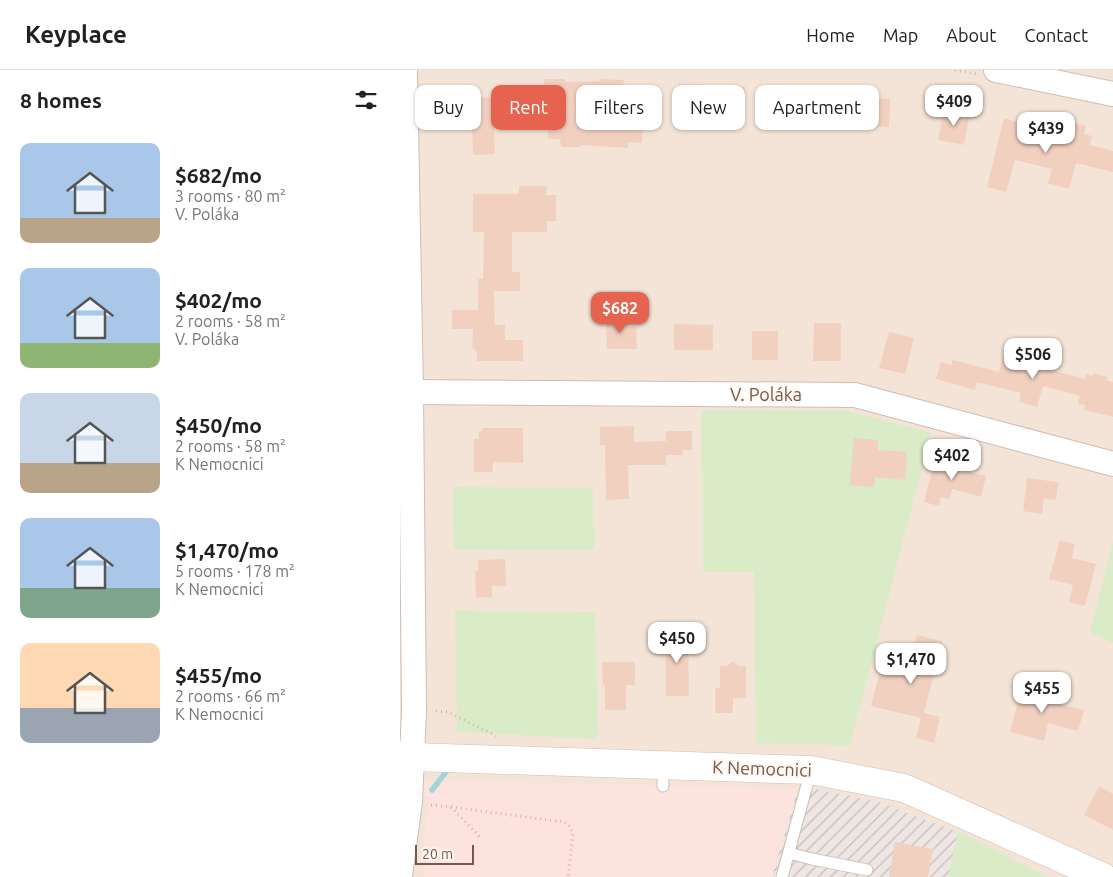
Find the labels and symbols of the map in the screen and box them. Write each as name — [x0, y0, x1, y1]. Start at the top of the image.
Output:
pin: $409 — [924, 85, 984, 127]
pin: $439 — [1016, 112, 1076, 154]
pin: $682 — [590, 292, 650, 334]
pin: $506 — [1003, 338, 1063, 380]
street label: V. Poláka — [730, 384, 802, 404]
pin: $402 — [922, 438, 982, 481]
pin: $450 — [647, 622, 707, 664]
pin: $1,470 — [870, 642, 952, 685]
pin: $455 — [1012, 672, 1072, 714]
street label: K Nemocnici — [712, 756, 812, 780]
scale bar — [415, 842, 474, 865]

